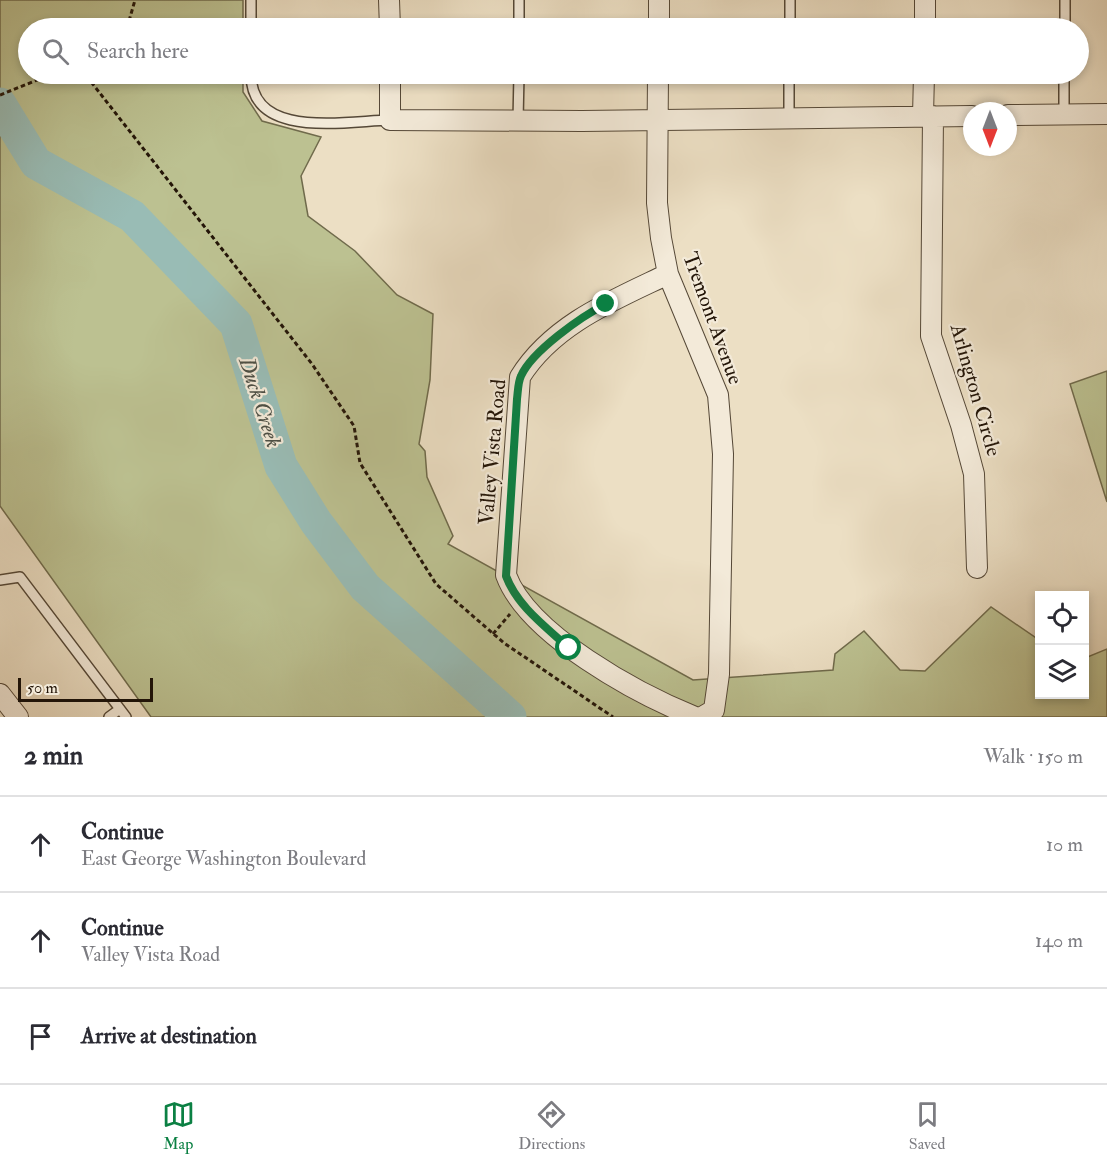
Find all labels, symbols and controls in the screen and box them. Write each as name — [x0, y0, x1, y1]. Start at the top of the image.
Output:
search box — [18, 18, 1089, 84]
icon: search — [39, 35, 72, 68]
text: Search here — [87, 37, 189, 65]
north arrow — [963, 102, 1017, 156]
street label: Tremont Avenue — [676, 248, 749, 388]
route end — [592, 290, 618, 316]
street label: Arlington Circle — [943, 320, 1007, 460]
water label: Duck Creek — [232, 352, 288, 451]
street label: Valley Vista Road — [473, 377, 512, 526]
map controls — [1035, 591, 1089, 699]
button: locate — [1035, 591, 1089, 645]
route start — [555, 634, 581, 660]
button: layers — [1035, 645, 1089, 699]
scale bar — [18, 675, 153, 702]
text: 50 m — [27, 678, 58, 698]
text: 2 min — [24, 740, 83, 772]
text: Walk · 150 m — [983, 744, 1083, 769]
text: Continue — [81, 818, 164, 846]
icon: ahead — [24, 828, 57, 861]
text: 10 m — [1046, 832, 1083, 857]
text: East George Washington Boulevard — [81, 846, 366, 871]
text: Continue — [81, 914, 164, 942]
icon: ahead — [24, 924, 57, 957]
text: 140 m — [1035, 928, 1083, 953]
text: Valley Vista Road — [81, 942, 220, 967]
icon: arrive — [24, 1020, 57, 1053]
text: Arrive at destination — [81, 1022, 257, 1050]
tab: Map — [162, 1098, 195, 1154]
tab: Directions — [518, 1098, 585, 1154]
tab: Saved — [909, 1098, 945, 1154]

